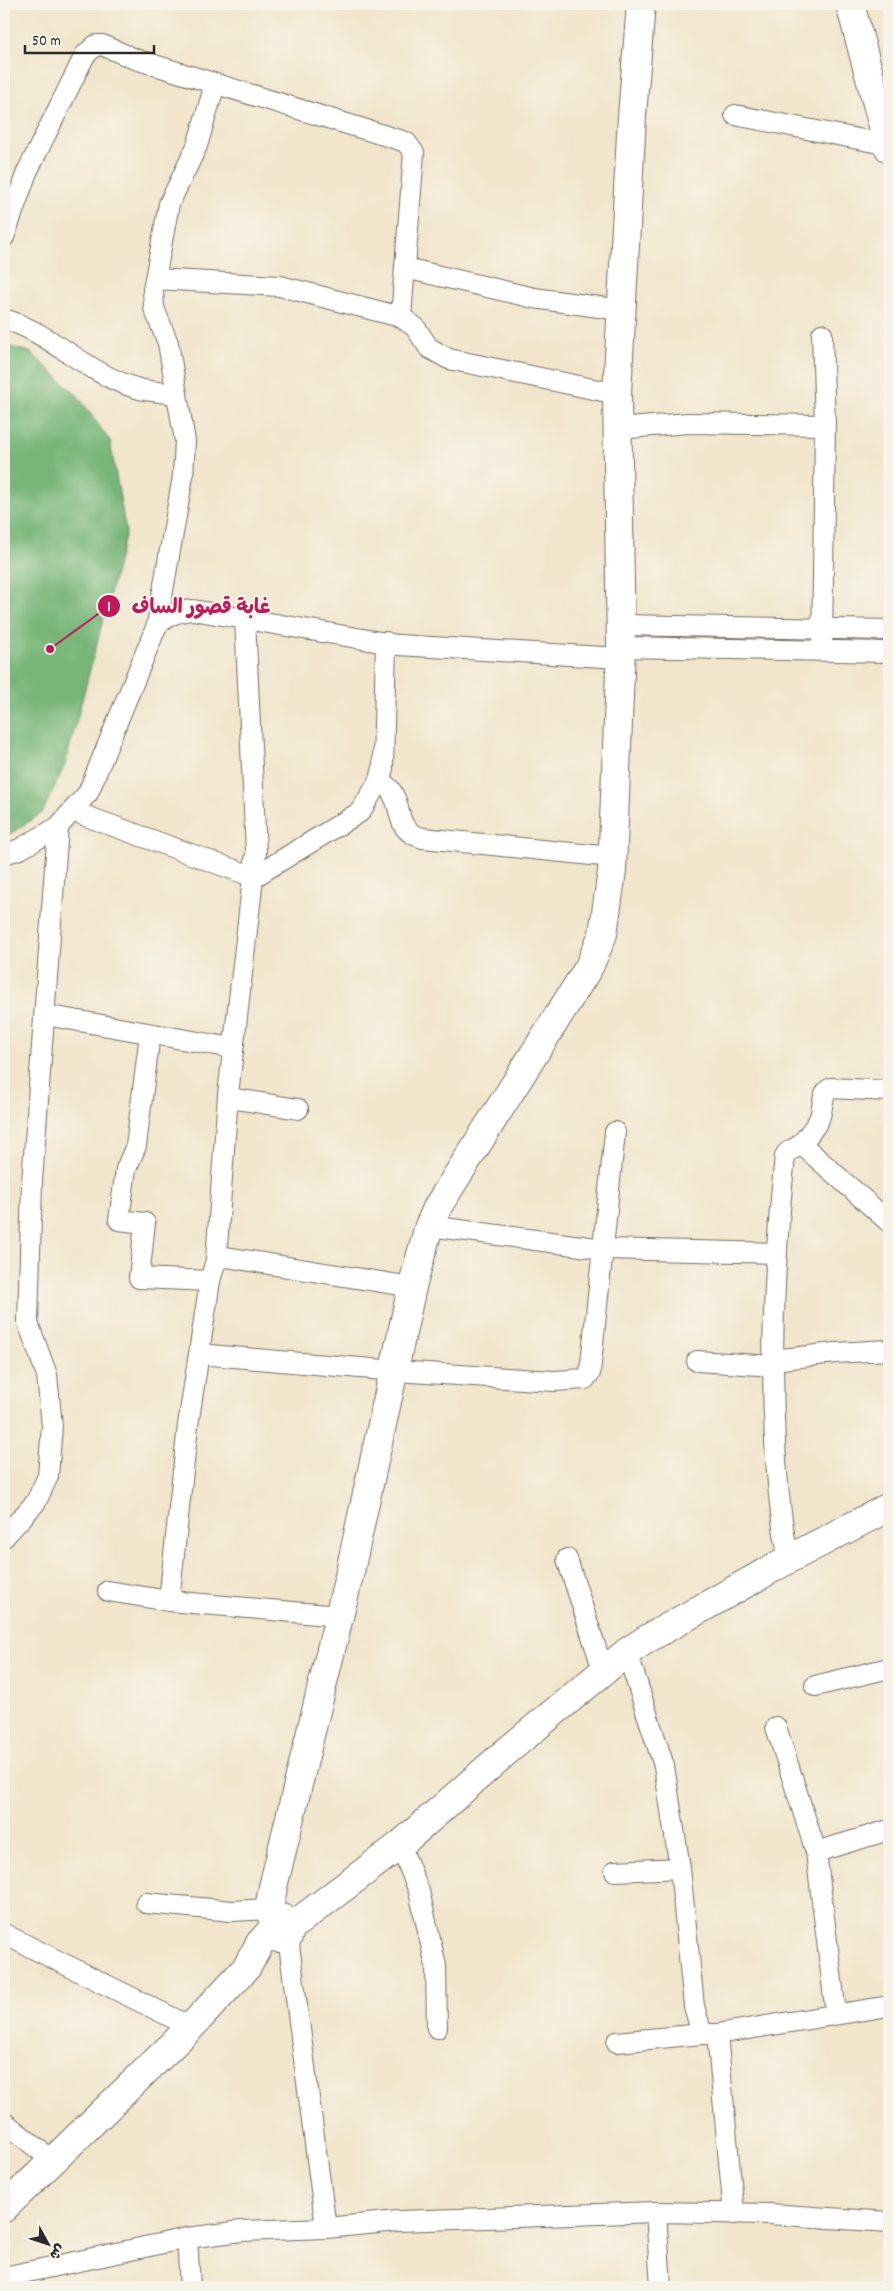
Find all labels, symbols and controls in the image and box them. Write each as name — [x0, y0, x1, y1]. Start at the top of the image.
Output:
scale bar — [25, 22, 154, 54]
text: 50 m — [32, 31, 61, 53]
callout: غابة قصور الساف — [96, 589, 280, 624]
text: غابة قصور الساف — [132, 595, 270, 623]
text: 1 — [107, 597, 111, 619]
north arrow — [22, 2218, 72, 2268]
text: ش — [44, 2239, 69, 2263]

